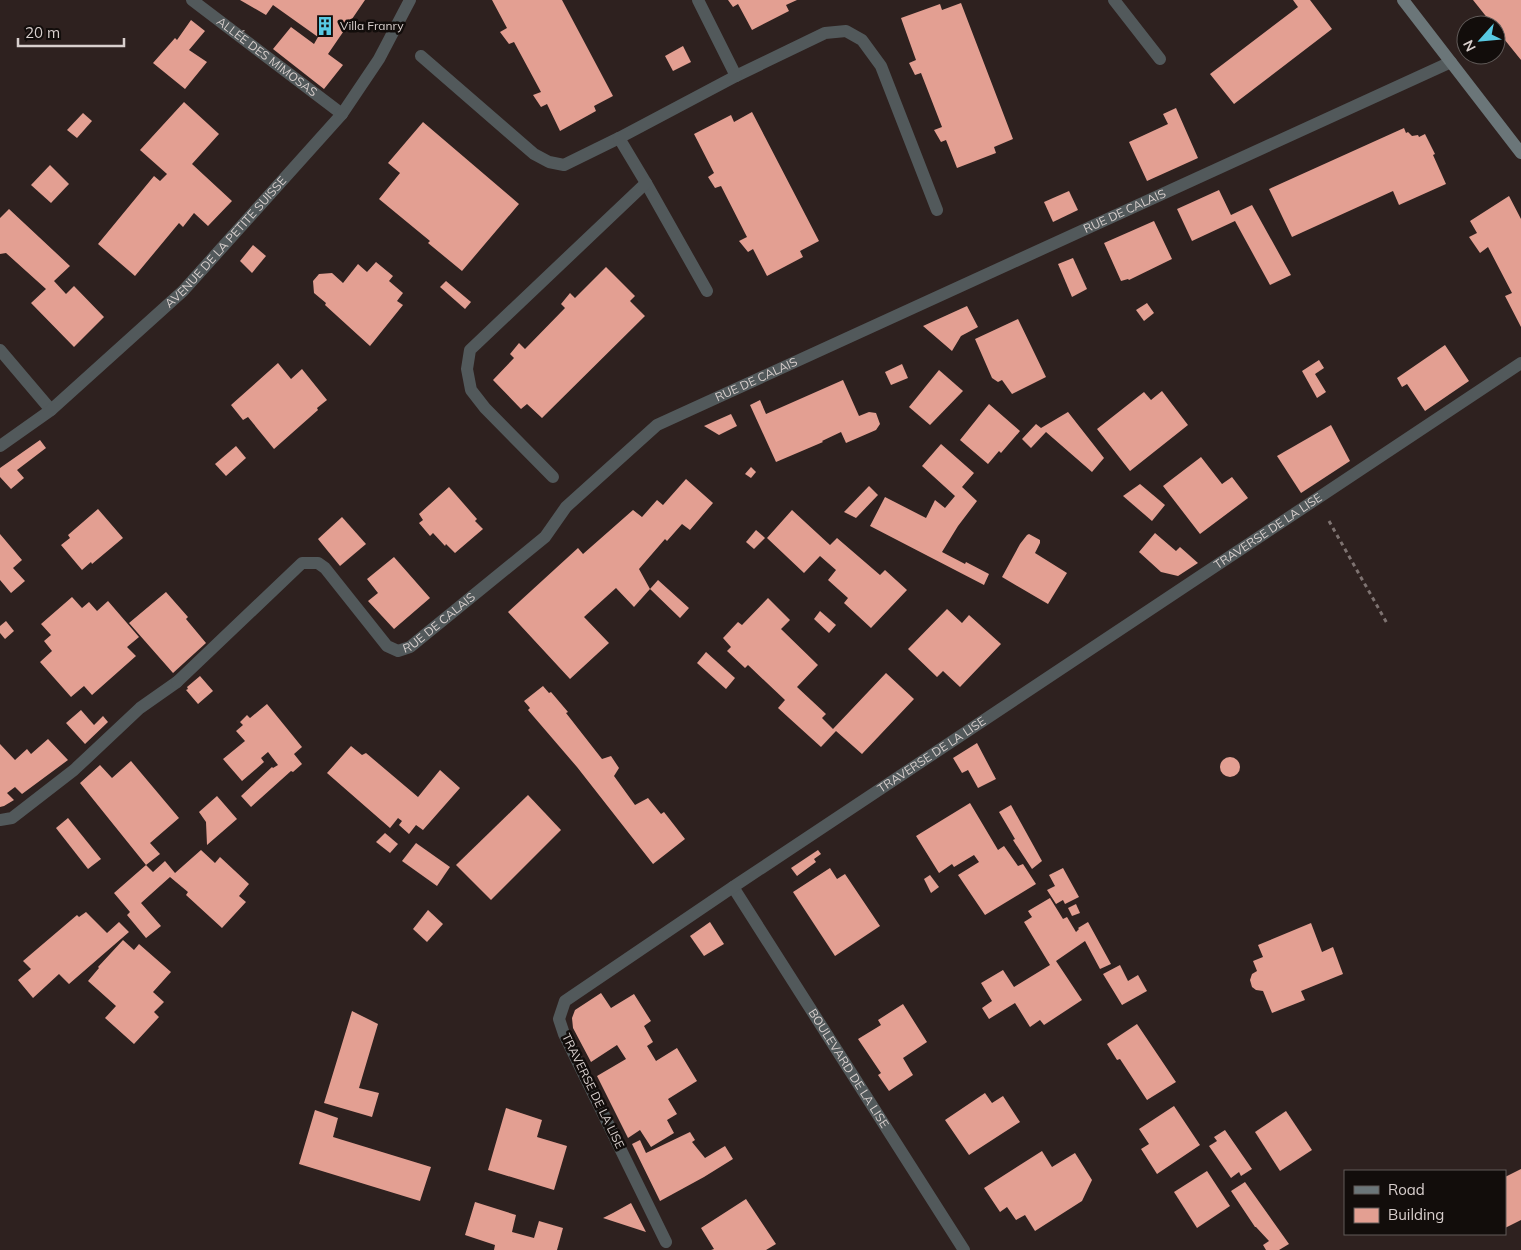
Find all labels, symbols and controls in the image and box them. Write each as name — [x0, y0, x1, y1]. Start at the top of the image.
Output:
street label: ALLÉE DES MIMOSAS — [214, 13, 320, 99]
scale bar — [18, 15, 124, 47]
building icon: Villa Franry — [314, 15, 336, 37]
north arrow — [1456, 15, 1506, 65]
place label: Villa Franry — [340, 18, 404, 33]
text: 20 m — [25, 23, 60, 42]
text: N — [1459, 37, 1480, 55]
street label: AVENUE DE LA PETITE SUISSE — [162, 173, 289, 311]
street label: RUE DE CALAIS — [1081, 185, 1168, 236]
street label: RUE DE CALAIS — [713, 354, 800, 404]
street label: TRAVERSE DE LA LISE — [1211, 489, 1325, 572]
street label: RUE DE CALAIS — [401, 589, 478, 656]
street label: TRAVERSE DE LA LISE — [874, 713, 988, 796]
street label: BOULEVARD DE LA LISE — [805, 1006, 892, 1131]
street label: TRAVERSE DE LA LISE — [559, 1031, 628, 1151]
legend — [1344, 1170, 1506, 1235]
text: Road — [1388, 1180, 1425, 1199]
text: Building — [1388, 1205, 1444, 1224]

